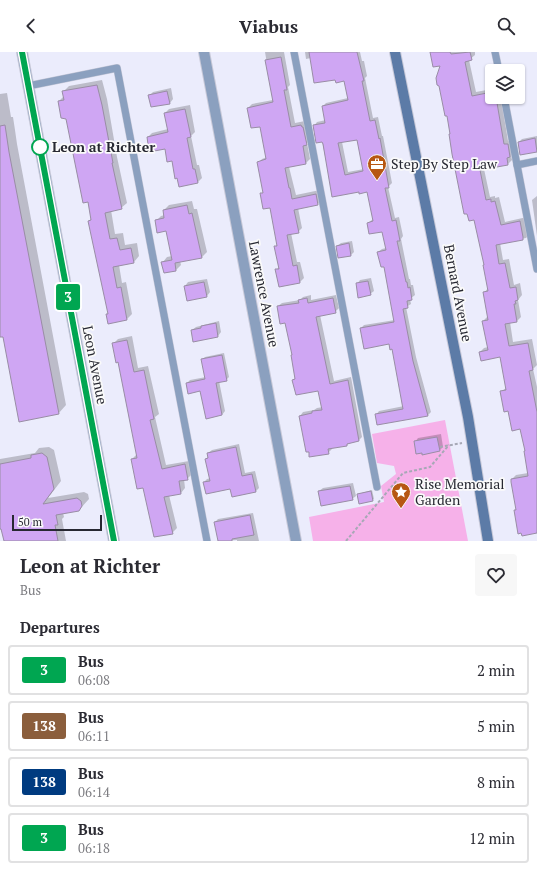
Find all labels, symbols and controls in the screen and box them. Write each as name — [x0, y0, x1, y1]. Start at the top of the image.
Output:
text: Viabus — [239, 14, 298, 38]
icon: back — [20, 15, 42, 37]
icon: search — [495, 15, 517, 37]
map controls — [485, 64, 525, 104]
button: layers — [485, 64, 525, 104]
place label: Leon at Richter — [52, 137, 155, 156]
marker: Leon at Richter — [31, 138, 49, 156]
office icon: Step By Step Law — [366, 153, 388, 181]
place label: Step By Step Law — [391, 154, 498, 173]
street label: Lawrence Avenue — [245, 239, 284, 349]
street label: Bernard Avenue — [440, 243, 477, 343]
line badge: 3 — [55, 284, 81, 310]
text: 3 — [64, 287, 72, 306]
street label: Leon Avenue — [79, 324, 112, 406]
place label: Rise Memorial Garden — [415, 474, 505, 509]
place icon: Rise Memorial Garden — [390, 481, 412, 509]
scale bar — [12, 513, 102, 532]
text: 50 m — [18, 515, 42, 529]
text: Leon at Richter — [20, 553, 160, 578]
button: heart — [475, 554, 517, 596]
text: Bus — [20, 581, 41, 599]
text: Departures — [20, 617, 100, 637]
text: Bus — [78, 651, 104, 671]
text: 3 — [40, 660, 48, 679]
text: 2 min — [477, 660, 515, 680]
text: 06:08 — [78, 671, 110, 689]
text: Bus — [78, 707, 104, 727]
text: 138 — [32, 716, 56, 735]
text: 5 min — [477, 716, 515, 736]
text: 06:11 — [78, 727, 110, 745]
text: Bus — [78, 763, 104, 783]
text: 138 — [32, 772, 56, 791]
text: 8 min — [477, 772, 515, 792]
text: 06:14 — [78, 783, 110, 801]
text: Bus — [78, 819, 104, 839]
text: 3 — [40, 828, 48, 847]
text: 12 min — [469, 828, 515, 848]
text: 06:18 — [78, 839, 110, 857]

